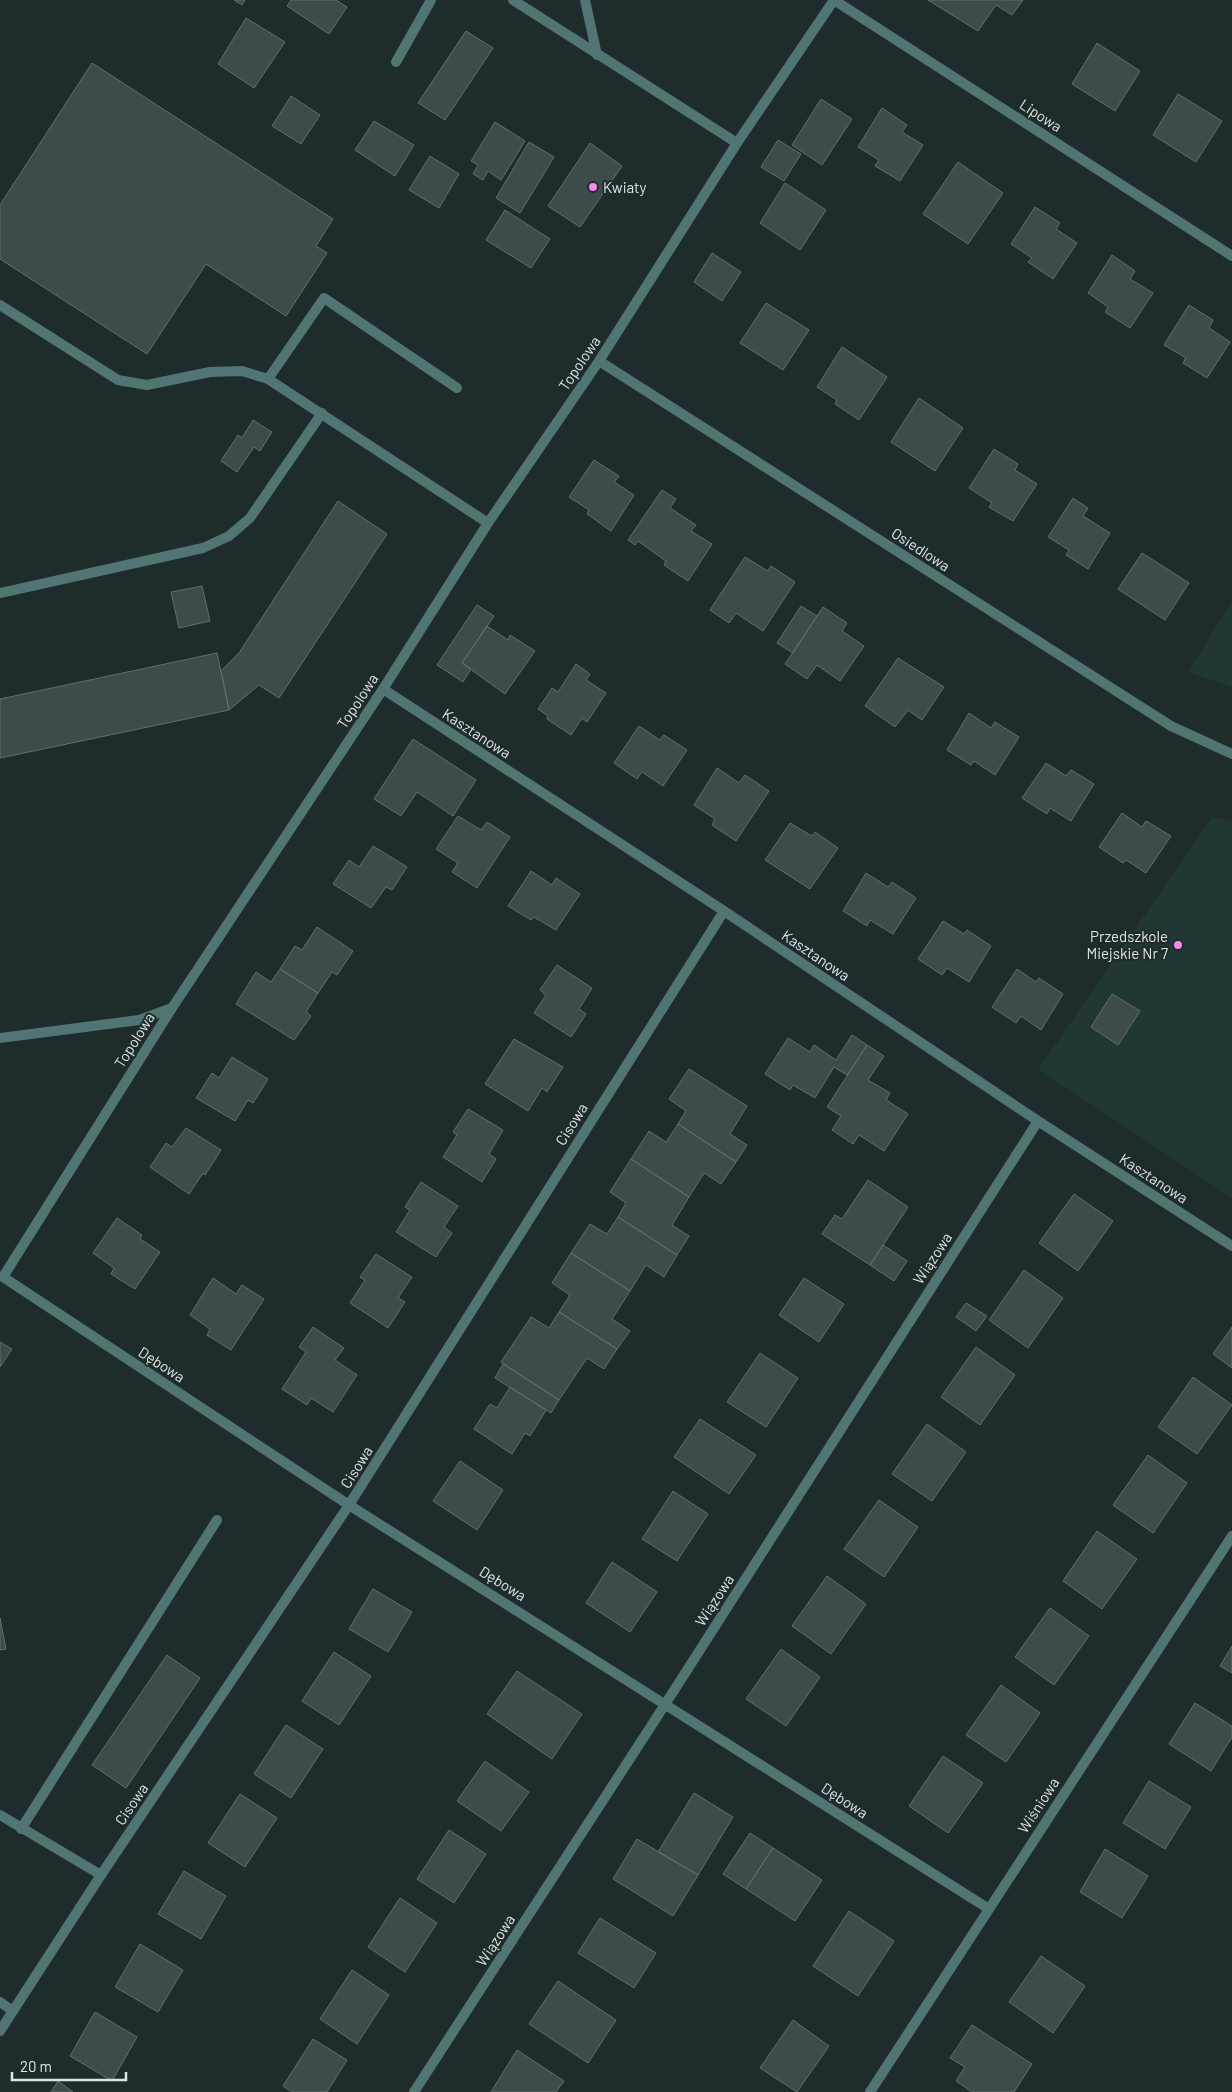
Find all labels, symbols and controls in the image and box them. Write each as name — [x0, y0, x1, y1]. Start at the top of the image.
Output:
street label: Lipowa — [1017, 95, 1065, 135]
place label: Kwiaty — [603, 178, 647, 196]
marker: Kwiaty — [587, 181, 599, 193]
street label: Topolowa — [554, 332, 604, 394]
street label: Osiedlowa — [888, 523, 954, 575]
street label: Topolowa — [333, 670, 381, 732]
street label: Kasztanowa — [439, 704, 515, 762]
street label: Kasztanowa — [779, 926, 853, 984]
place label: Przedszkole Miejskie Nr 7 — [1087, 927, 1168, 962]
marker: Przedszkole Miejskie Nr 7 — [1172, 939, 1184, 951]
street label: Topolowa — [110, 1009, 158, 1071]
street label: Cisowa — [551, 1100, 591, 1148]
street label: Kasztanowa — [1116, 1149, 1192, 1207]
street label: Wiązowa — [909, 1229, 955, 1287]
street label: Dębowa — [135, 1342, 189, 1386]
street label: Cisowa — [336, 1443, 376, 1491]
street label: Dębowa — [476, 1562, 530, 1604]
street label: Wiązowa — [691, 1571, 737, 1629]
street label: Wiśniowa — [1013, 1774, 1063, 1836]
street label: Dębowa — [818, 1778, 872, 1822]
street label: Cisowa — [111, 1780, 151, 1828]
street label: Wiązowa — [472, 1911, 518, 1969]
scale bar — [12, 2050, 126, 2082]
text: 20 m — [20, 2057, 52, 2075]

